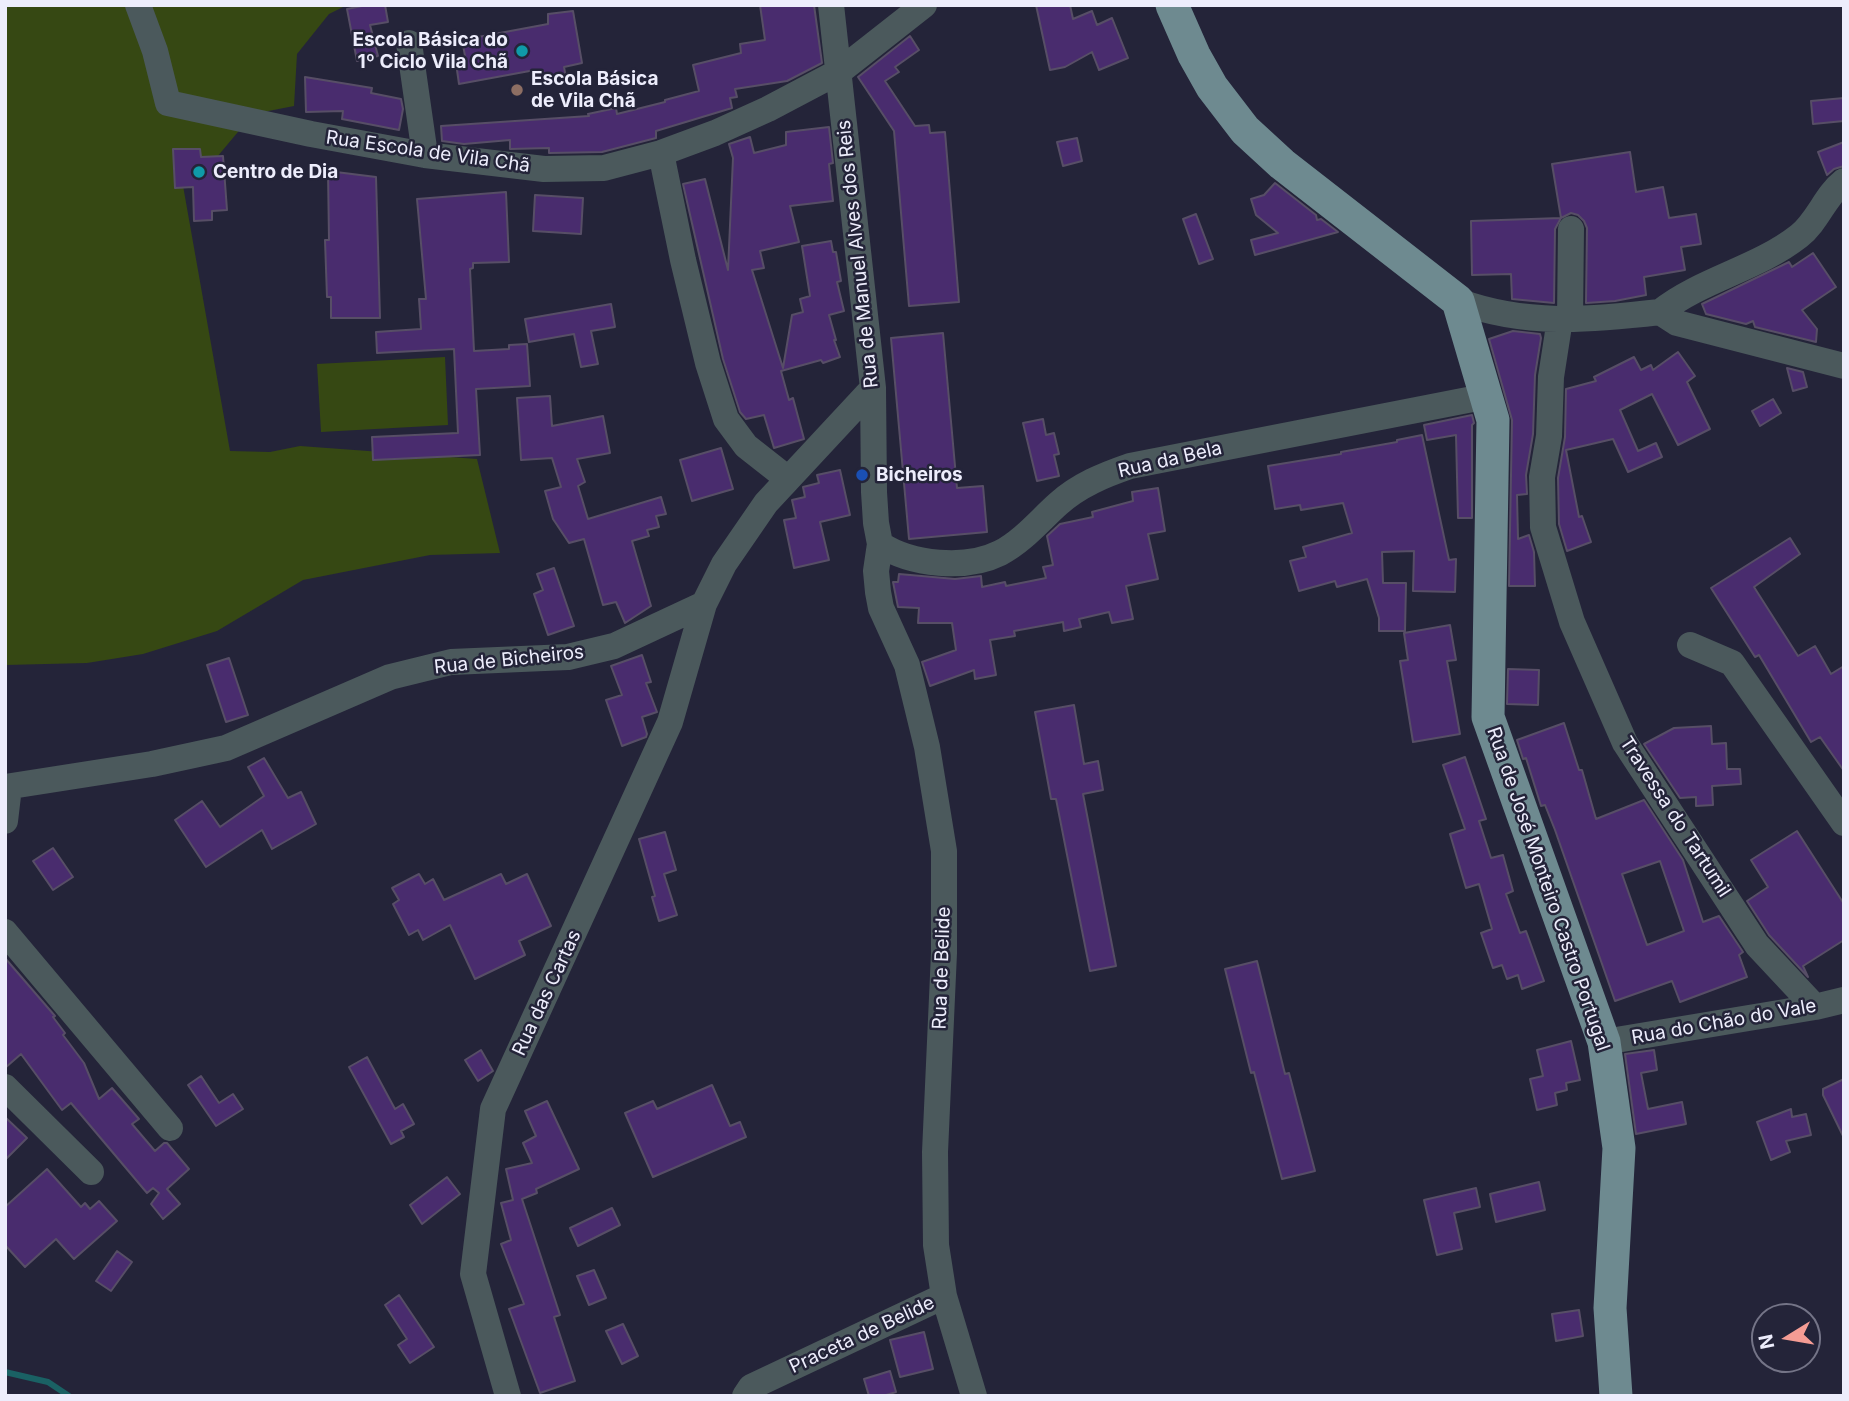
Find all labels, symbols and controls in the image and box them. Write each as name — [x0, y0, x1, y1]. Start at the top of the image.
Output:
place label: Escola Básica do 1º Ciclo Vila Chã — [352, 29, 508, 73]
marker: Escola Básica do 1º Ciclo Vila Chã — [514, 43, 530, 59]
place label: Escola Básica de Vila Chã — [531, 68, 658, 112]
marker: Escola Básica de Vila Chã — [509, 82, 525, 98]
street label: Rua de Manuel Alves dos Reis — [833, 119, 883, 389]
street label: Rua Escola de Vila Chã — [324, 126, 532, 178]
place label: Centro de Dia — [213, 161, 338, 183]
marker: Centro de Dia — [191, 164, 207, 180]
street label: Rua da Bela — [1116, 437, 1224, 483]
place label: Bicheiros — [876, 464, 963, 486]
marker: Bicheiros — [854, 467, 870, 483]
street label: Rua de Bicheiros — [433, 641, 585, 679]
street label: Rua de José Monteiro Castro Portugal — [1482, 724, 1614, 1054]
street label: Travessa do Tartumil — [1615, 732, 1735, 902]
street label: Rua de Belide — [928, 906, 956, 1030]
street label: Rua das Cartas — [508, 926, 586, 1060]
street label: Rua do Chão do Vale — [1630, 995, 1818, 1049]
street label: Praceta de Belide — [786, 1291, 938, 1379]
north arrow — [1751, 1303, 1821, 1373]
text: N — [1754, 1332, 1780, 1351]

